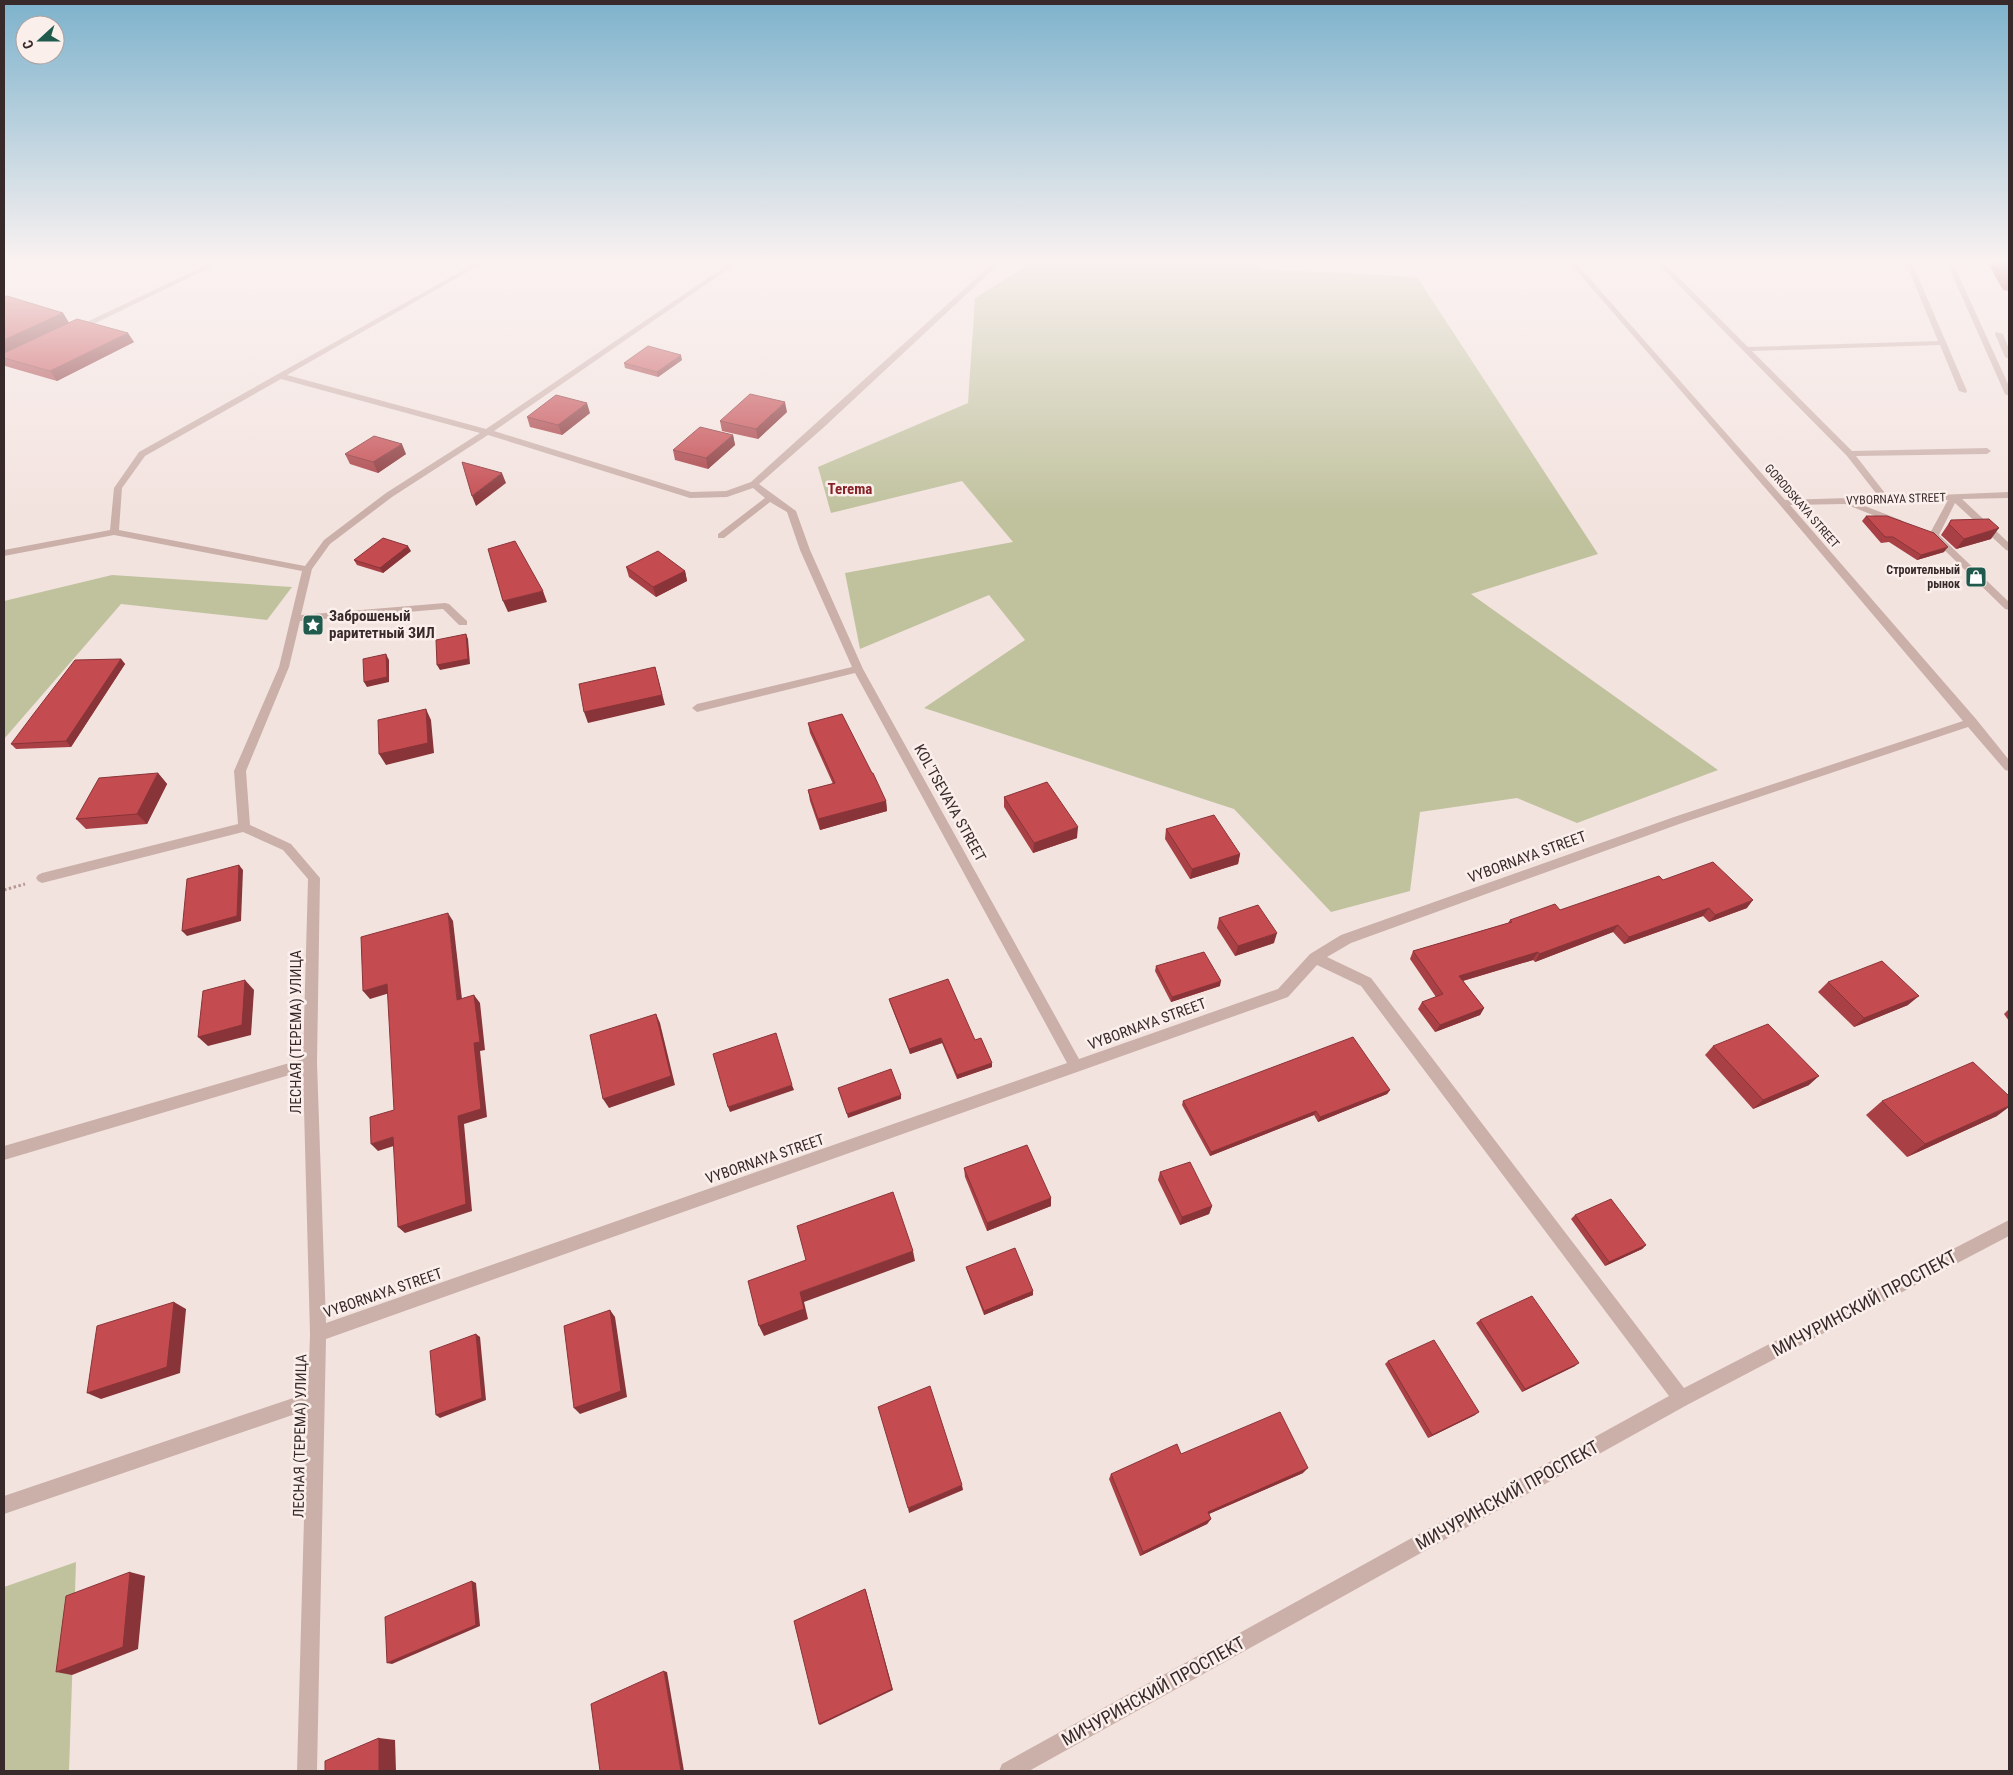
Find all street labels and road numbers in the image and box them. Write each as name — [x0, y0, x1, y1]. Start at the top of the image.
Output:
street label: GORODSKAYA STREET — [1762, 461, 1842, 551]
street label: VYBORNAYA STREET — [1846, 490, 1946, 508]
street label: KOL'TSEVAYA STREET — [910, 741, 990, 865]
street label: VYBORNAYA STREET — [1465, 827, 1589, 887]
street label: ЛЕСНАЯ (ТЕРЕМА) УЛИЦА — [287, 950, 305, 1114]
street label: VYBORNAYA STREET — [1085, 994, 1209, 1054]
street label: VYBORNAYA STREET — [703, 1130, 827, 1188]
street label: МИЧУРИНСКИЙ ПРОСПЕКТ — [1768, 1245, 1960, 1361]
street label: VYBORNAYA STREET — [321, 1264, 445, 1322]
street label: ЛЕСНАЯ (ТЕРЕМА) УЛИЦА — [290, 1354, 310, 1518]
street label: МИЧУРИНСКИЙ ПРОСПЕКТ — [1412, 1436, 1602, 1554]
street label: МИЧУРИНСКИЙ ПРОСПЕКТ — [1058, 1632, 1248, 1750]

